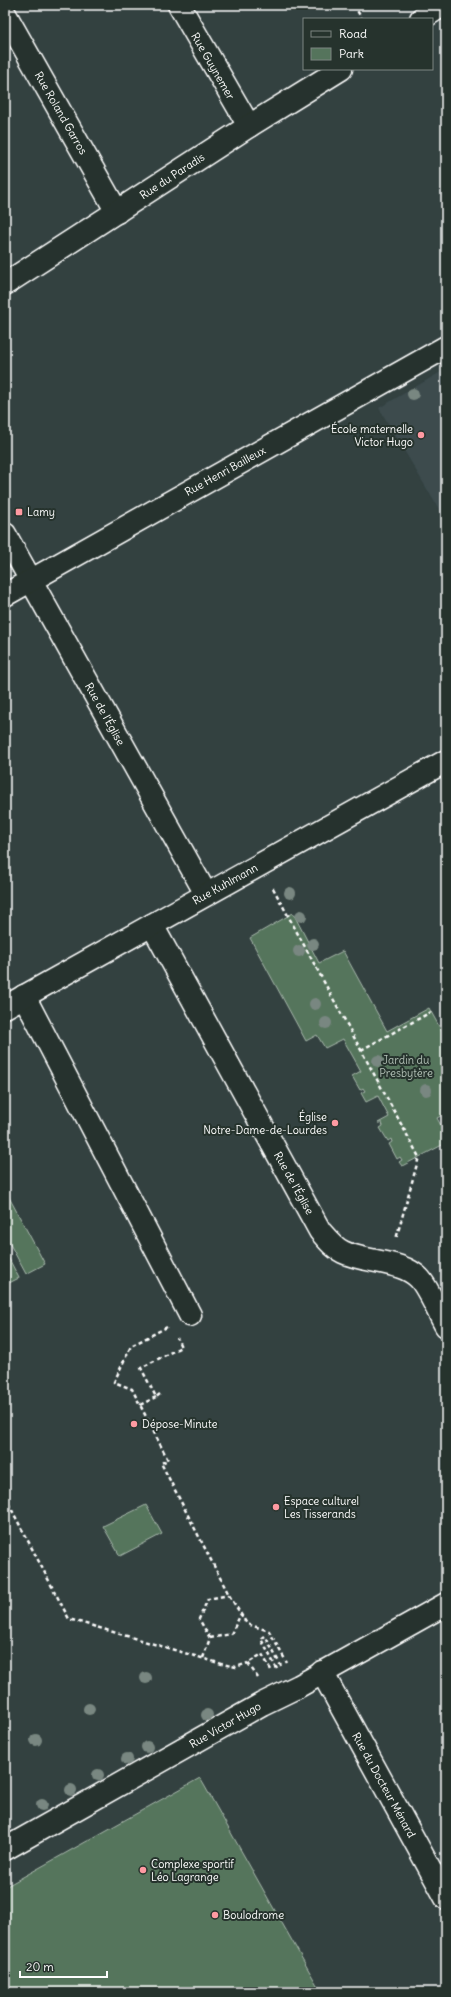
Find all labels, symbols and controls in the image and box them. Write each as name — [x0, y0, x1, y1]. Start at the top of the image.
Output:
legend — [303, 18, 433, 70]
text: Road — [339, 26, 367, 41]
street label: Rue Guynemer — [188, 30, 238, 102]
text: Park — [339, 46, 364, 61]
street label: Rue Roland Garros — [32, 69, 90, 157]
street label: Rue du Paradis — [137, 150, 207, 202]
place label: École maternelle Victor Hugo — [331, 421, 413, 449]
marker: École maternelle Victor Hugo — [416, 430, 426, 440]
street label: Rue Henri Bailleux — [182, 443, 268, 499]
place label: Lamy — [27, 505, 55, 519]
marker: Lamy — [14, 507, 24, 517]
street label: Rue de l'Église — [82, 680, 129, 748]
street label: Rue Kuhlmann — [190, 860, 260, 908]
park label: Jardin du Presbytère — [379, 1053, 433, 1080]
place label: Église Notre-Dame-de-Lourdes — [203, 1109, 327, 1137]
marker: Église Notre-Dame-de-Lourdes — [330, 1118, 340, 1128]
street label: Rue de l'Église — [271, 1149, 318, 1217]
place label: Dépose-Minute — [142, 1417, 217, 1431]
marker: Dépose-Minute — [129, 1419, 139, 1429]
place label: Espace culturel Les Tisserands — [284, 1494, 359, 1521]
marker: Espace culturel Les Tisserands — [271, 1502, 281, 1512]
street label: Rue Victor Hugo — [187, 1699, 263, 1751]
street label: Rue du Docteur Ménard — [349, 1730, 419, 1841]
place label: Complexe sportif Léo Lagrange — [151, 1857, 234, 1884]
marker: Complexe sportif Léo Lagrange — [138, 1865, 148, 1875]
place label: Boulodrome — [223, 1908, 284, 1922]
marker: Boulodrome — [210, 1910, 220, 1920]
scale bar — [20, 1953, 107, 1979]
text: 20 m — [26, 1959, 54, 1974]

